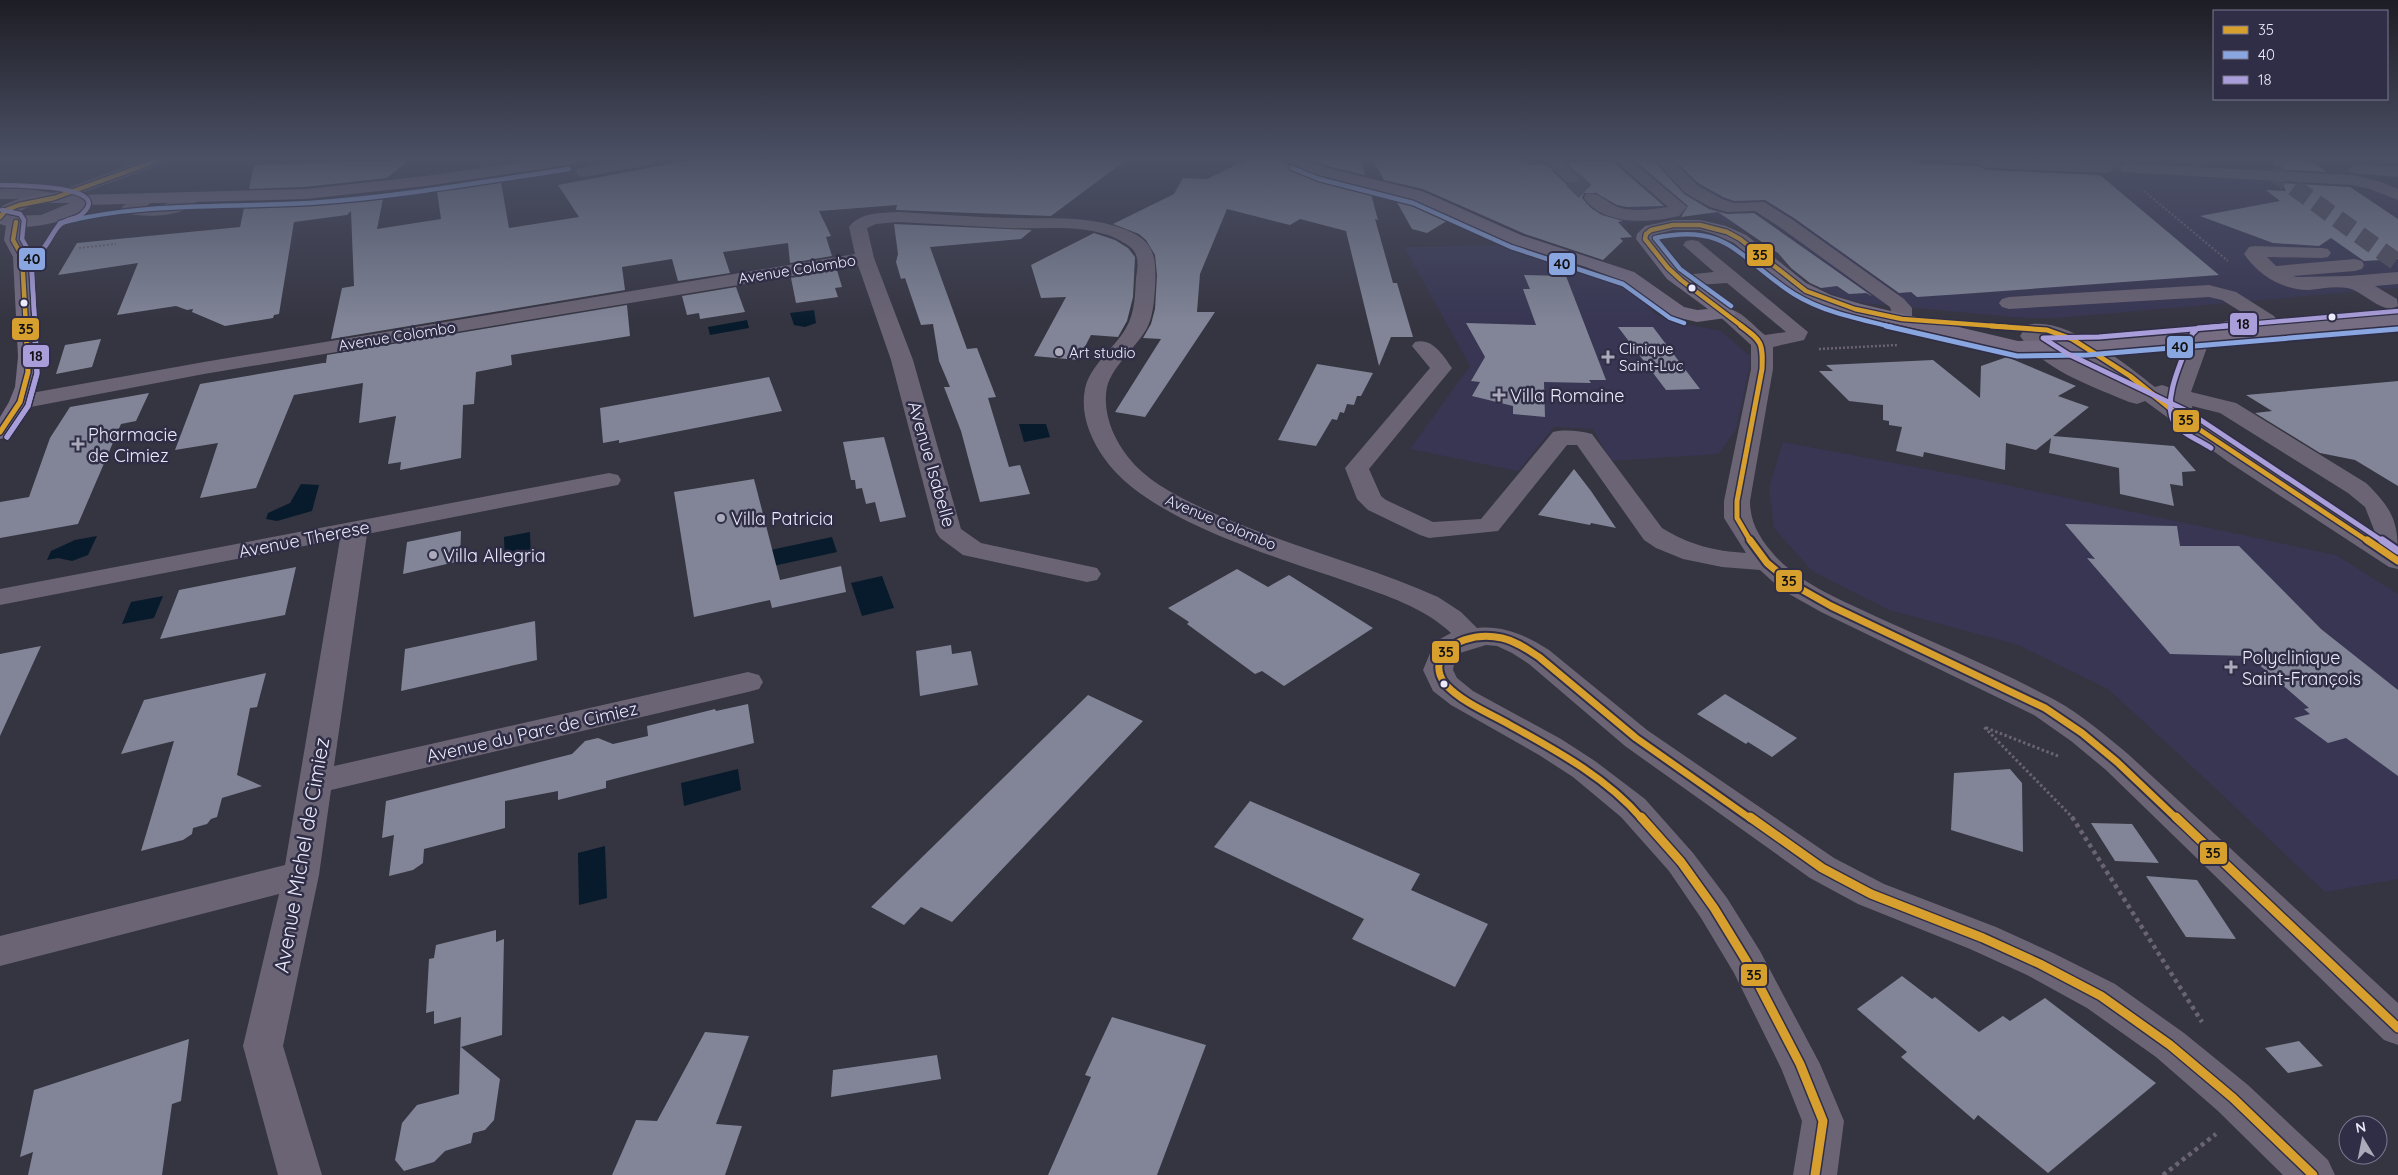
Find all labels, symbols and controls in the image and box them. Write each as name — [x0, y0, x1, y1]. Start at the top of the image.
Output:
legend — [2213, 10, 2388, 100]
text: 35 — [2258, 20, 2274, 39]
text: 40 — [2258, 45, 2275, 64]
text: 18 — [2258, 70, 2272, 89]
line badge: 35 — [1746, 243, 1774, 267]
text: 35 — [1752, 246, 1768, 264]
line badge: 40 — [18, 247, 46, 271]
text: 40 — [24, 250, 41, 268]
street label: Avenue Colombo — [737, 250, 857, 288]
line badge: 40 — [1548, 252, 1576, 276]
text: 40 — [1554, 255, 1571, 273]
unlabelled marker — [1687, 283, 1697, 293]
unlabelled marker — [19, 298, 29, 308]
line badge: 18 — [2229, 312, 2258, 336]
unlabelled marker — [2327, 312, 2337, 322]
text: 18 — [2236, 315, 2250, 333]
line badge: 35 — [11, 317, 40, 341]
street label: Avenue Colombo — [337, 317, 457, 355]
text: 35 — [18, 320, 34, 338]
line badge: 40 — [2166, 335, 2194, 359]
text: 40 — [2172, 338, 2189, 356]
place label: Clinique Saint-Luc — [1619, 339, 1684, 375]
place label: Art studio — [1069, 343, 1136, 362]
line badge: 18 — [22, 344, 50, 368]
marker: Art studio — [1053, 346, 1065, 358]
text: 18 — [29, 347, 43, 365]
marker: Clinique Saint-Luc — [1601, 350, 1615, 364]
place label: Villa Romaine — [1510, 384, 1625, 407]
marker: Villa Romaine — [1492, 388, 1506, 402]
street label: Avenue Isabelle — [903, 398, 961, 530]
line badge: 35 — [2172, 409, 2200, 433]
text: 35 — [2178, 411, 2194, 429]
place label: Pharmacie de Cimiez — [88, 423, 177, 467]
marker: Pharmacie de Cimiez — [72, 438, 84, 450]
street label: Avenue Colombo — [1163, 490, 1279, 554]
place label: Villa Patricia — [731, 507, 833, 530]
marker: Villa Patricia — [715, 512, 727, 524]
street label: Avenue Therese — [236, 515, 372, 563]
place label: Villa Allegria — [443, 544, 546, 567]
marker: Villa Allegria — [427, 549, 439, 561]
line badge: 35 — [1775, 569, 1803, 593]
text: 35 — [1781, 572, 1797, 590]
line badge: 35 — [1431, 640, 1460, 664]
text: 35 — [1438, 643, 1454, 661]
place label: Polyclinique Saint-François — [2242, 646, 2361, 690]
marker: Polyclinique Saint-François — [2224, 660, 2238, 674]
unlabelled marker — [1439, 679, 1449, 689]
street label: Avenue du Parc de Cimiez — [424, 697, 640, 767]
street label: Avenue Michel de Cimiez — [267, 735, 335, 975]
line badge: 35 — [2199, 841, 2228, 865]
text: 35 — [2205, 844, 2221, 862]
line badge: 35 — [1740, 963, 1768, 987]
text: 35 — [1746, 966, 1762, 984]
north arrow — [2338, 1115, 2388, 1165]
text: N — [2354, 1117, 2367, 1137]

